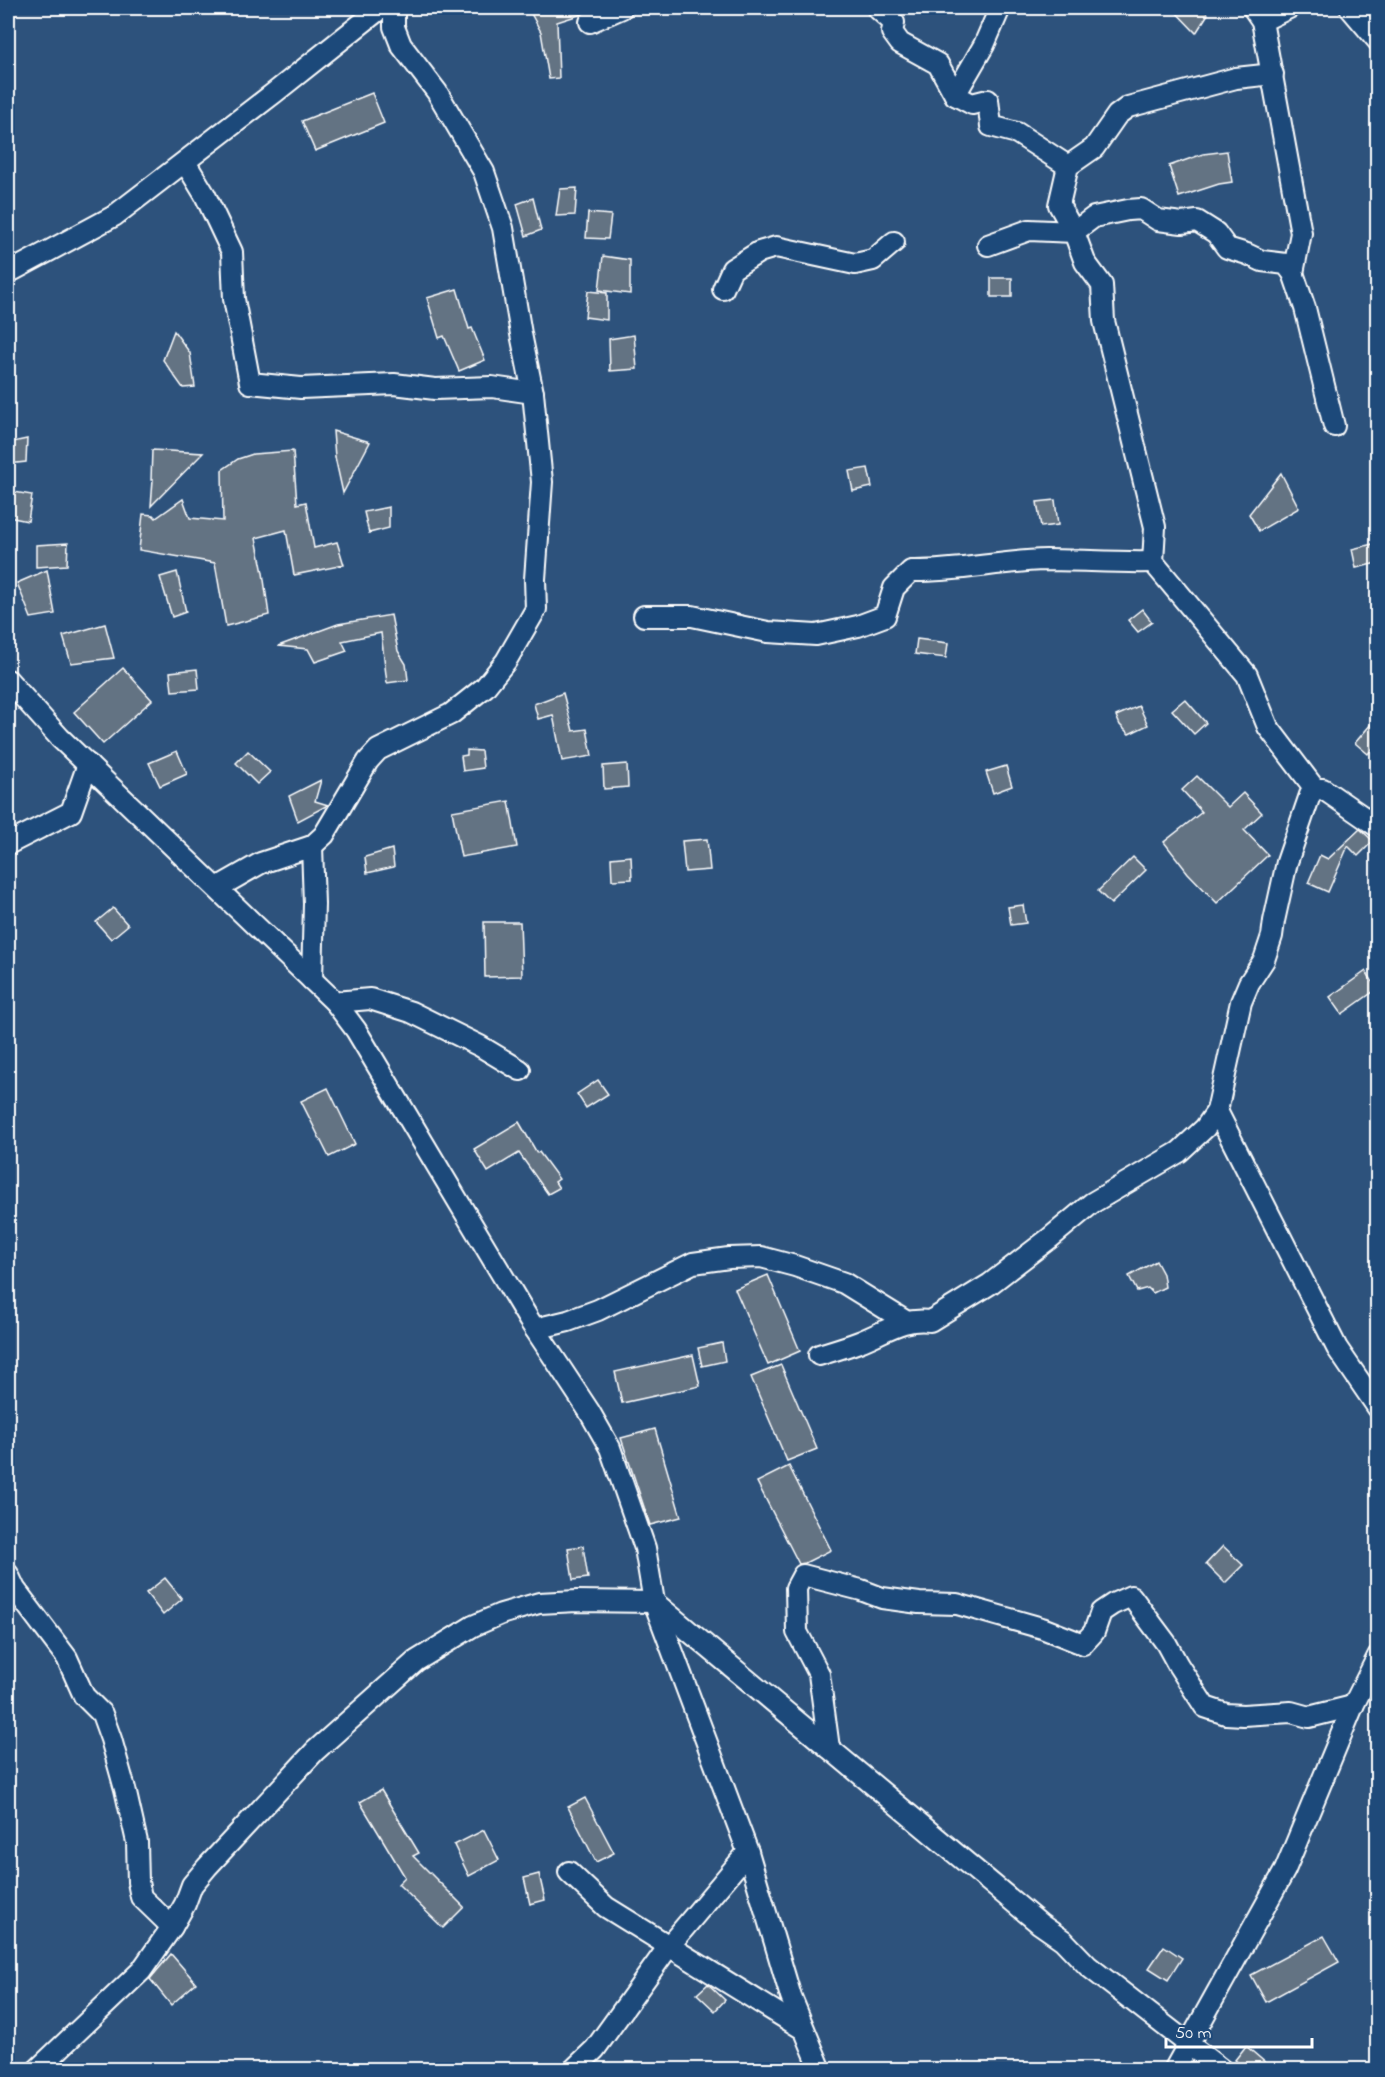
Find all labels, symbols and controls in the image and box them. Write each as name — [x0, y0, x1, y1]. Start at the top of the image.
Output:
scale bar — [1166, 2011, 1312, 2049]
text: 50 m — [1175, 2021, 1212, 2047]

